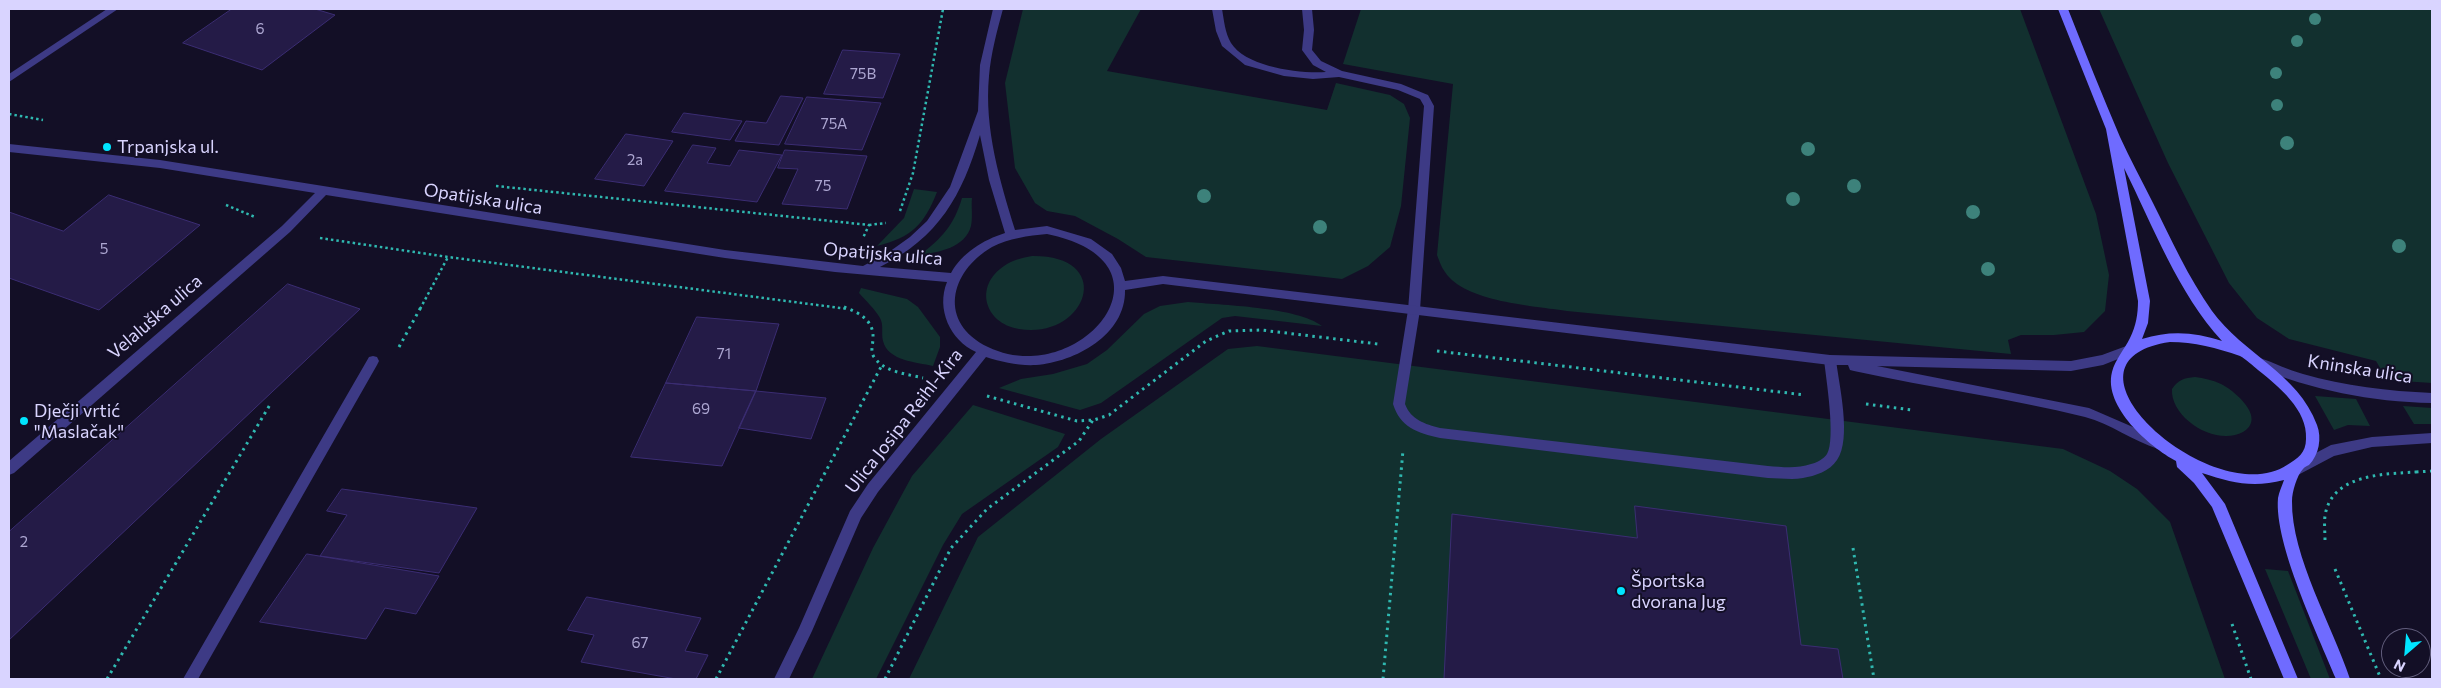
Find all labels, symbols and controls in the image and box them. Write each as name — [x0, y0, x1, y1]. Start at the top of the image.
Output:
house number: 6 — [255, 20, 265, 38]
house number: 75B — [850, 65, 876, 83]
house number: 75A — [821, 115, 847, 133]
place label: Trpanjska ul. — [117, 136, 219, 158]
marker: Trpanjska ul. — [101, 141, 113, 153]
house number: 2a — [627, 151, 643, 169]
house number: 75 — [815, 177, 831, 195]
street label: Opatijska ulica — [422, 179, 544, 219]
street label: Opatijska ulica — [822, 238, 944, 270]
house number: 5 — [100, 240, 108, 258]
street label: Velaluška ulica — [104, 270, 206, 364]
street label: Ulica Josipa Reihl-Kira — [841, 344, 967, 498]
house number: 71 — [717, 345, 731, 363]
street label: Kninska ulica — [2306, 350, 2414, 388]
place label: Dječji vrtić "Maslačak" — [34, 400, 124, 442]
house number: 69 — [692, 400, 710, 418]
marker: Dječji vrtić "Maslačak" — [18, 415, 30, 427]
house number: 2 — [20, 533, 28, 551]
place label: Športska dvorana Jug — [1631, 570, 1726, 612]
marker: Športska dvorana Jug — [1615, 585, 1627, 597]
north arrow — [2381, 628, 2431, 678]
house number: 67 — [632, 634, 648, 652]
text: N — [2391, 656, 2408, 676]

